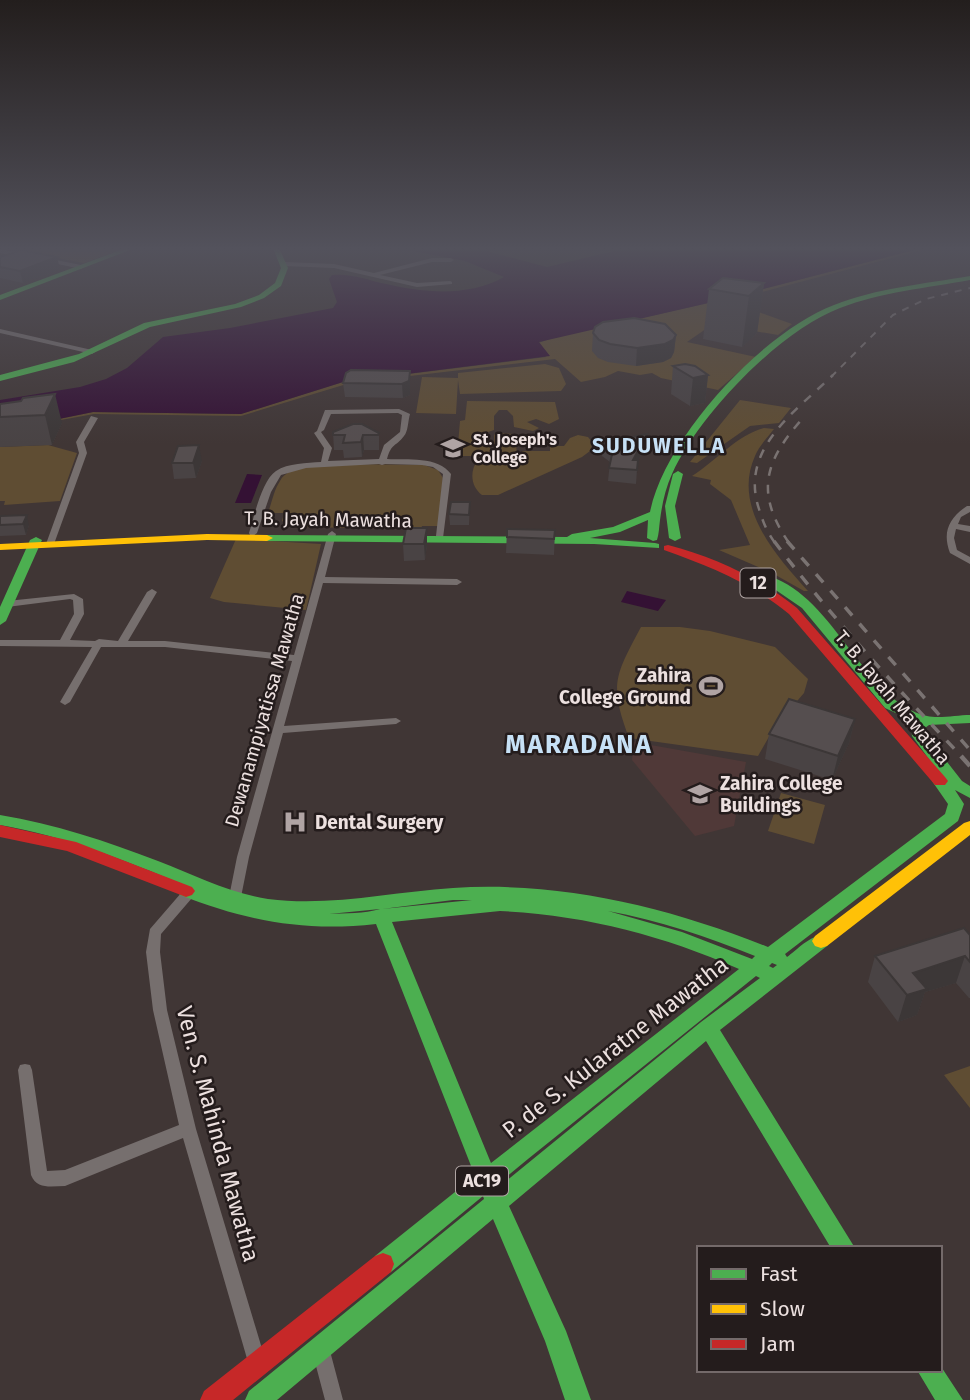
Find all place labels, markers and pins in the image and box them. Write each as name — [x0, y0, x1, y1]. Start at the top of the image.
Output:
place label: St. Joseph's College — [473, 430, 557, 467]
school or university icon: St. Joseph's College — [439, 434, 467, 462]
place label: Zahira College Ground — [559, 664, 691, 709]
sports icon: Zahira College Ground — [697, 672, 725, 700]
place label: Zahira College Buildings — [720, 772, 843, 817]
school or university icon: Zahira College Buildings — [686, 780, 714, 808]
hospital icon: Dental Surgery — [281, 808, 309, 836]
place label: Dental Surgery — [315, 811, 444, 834]

